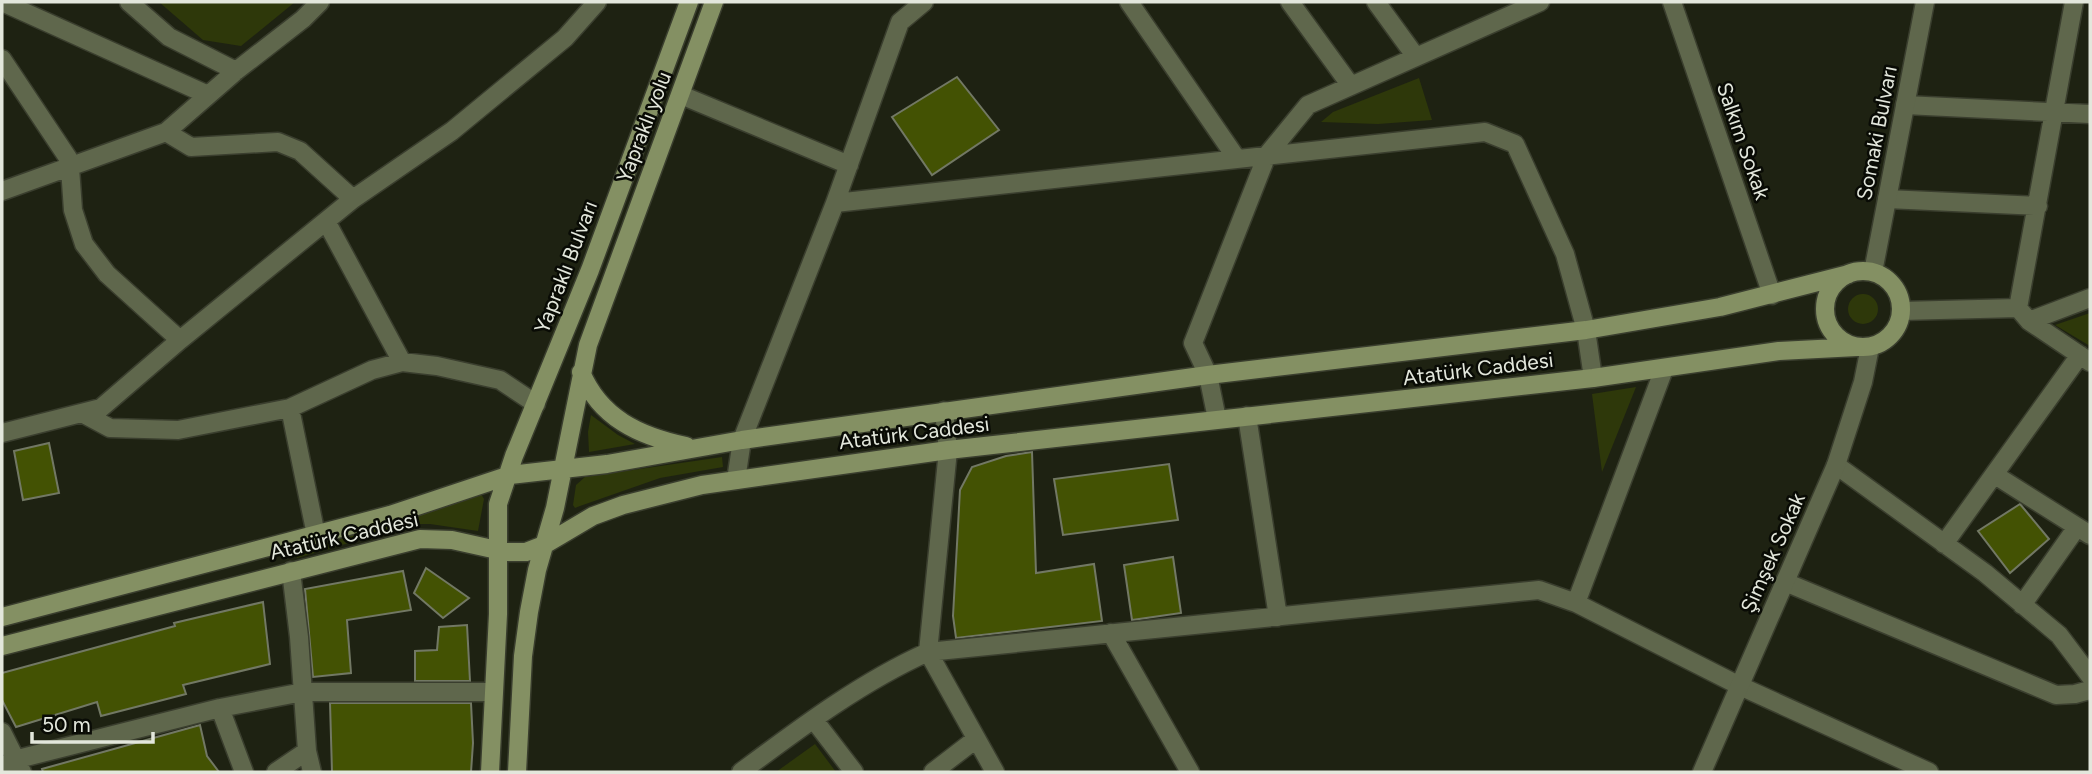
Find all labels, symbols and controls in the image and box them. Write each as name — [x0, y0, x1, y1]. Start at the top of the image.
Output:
street label: Somaki Bulvarı — [1851, 64, 1902, 202]
street label: Yapraklı yolu — [611, 68, 676, 186]
street label: Salkım Sokak — [1712, 79, 1775, 203]
street label: Yapraklı Bulvarı — [529, 197, 602, 337]
street label: Atatürk Caddesi — [1401, 347, 1555, 390]
street label: Atatürk Caddesi — [837, 411, 991, 454]
street label: Şimşek Sokak — [1735, 488, 1810, 616]
street label: Atatürk Caddesi — [267, 506, 421, 565]
scale bar — [32, 700, 152, 744]
text: 50 m — [42, 712, 91, 737]

